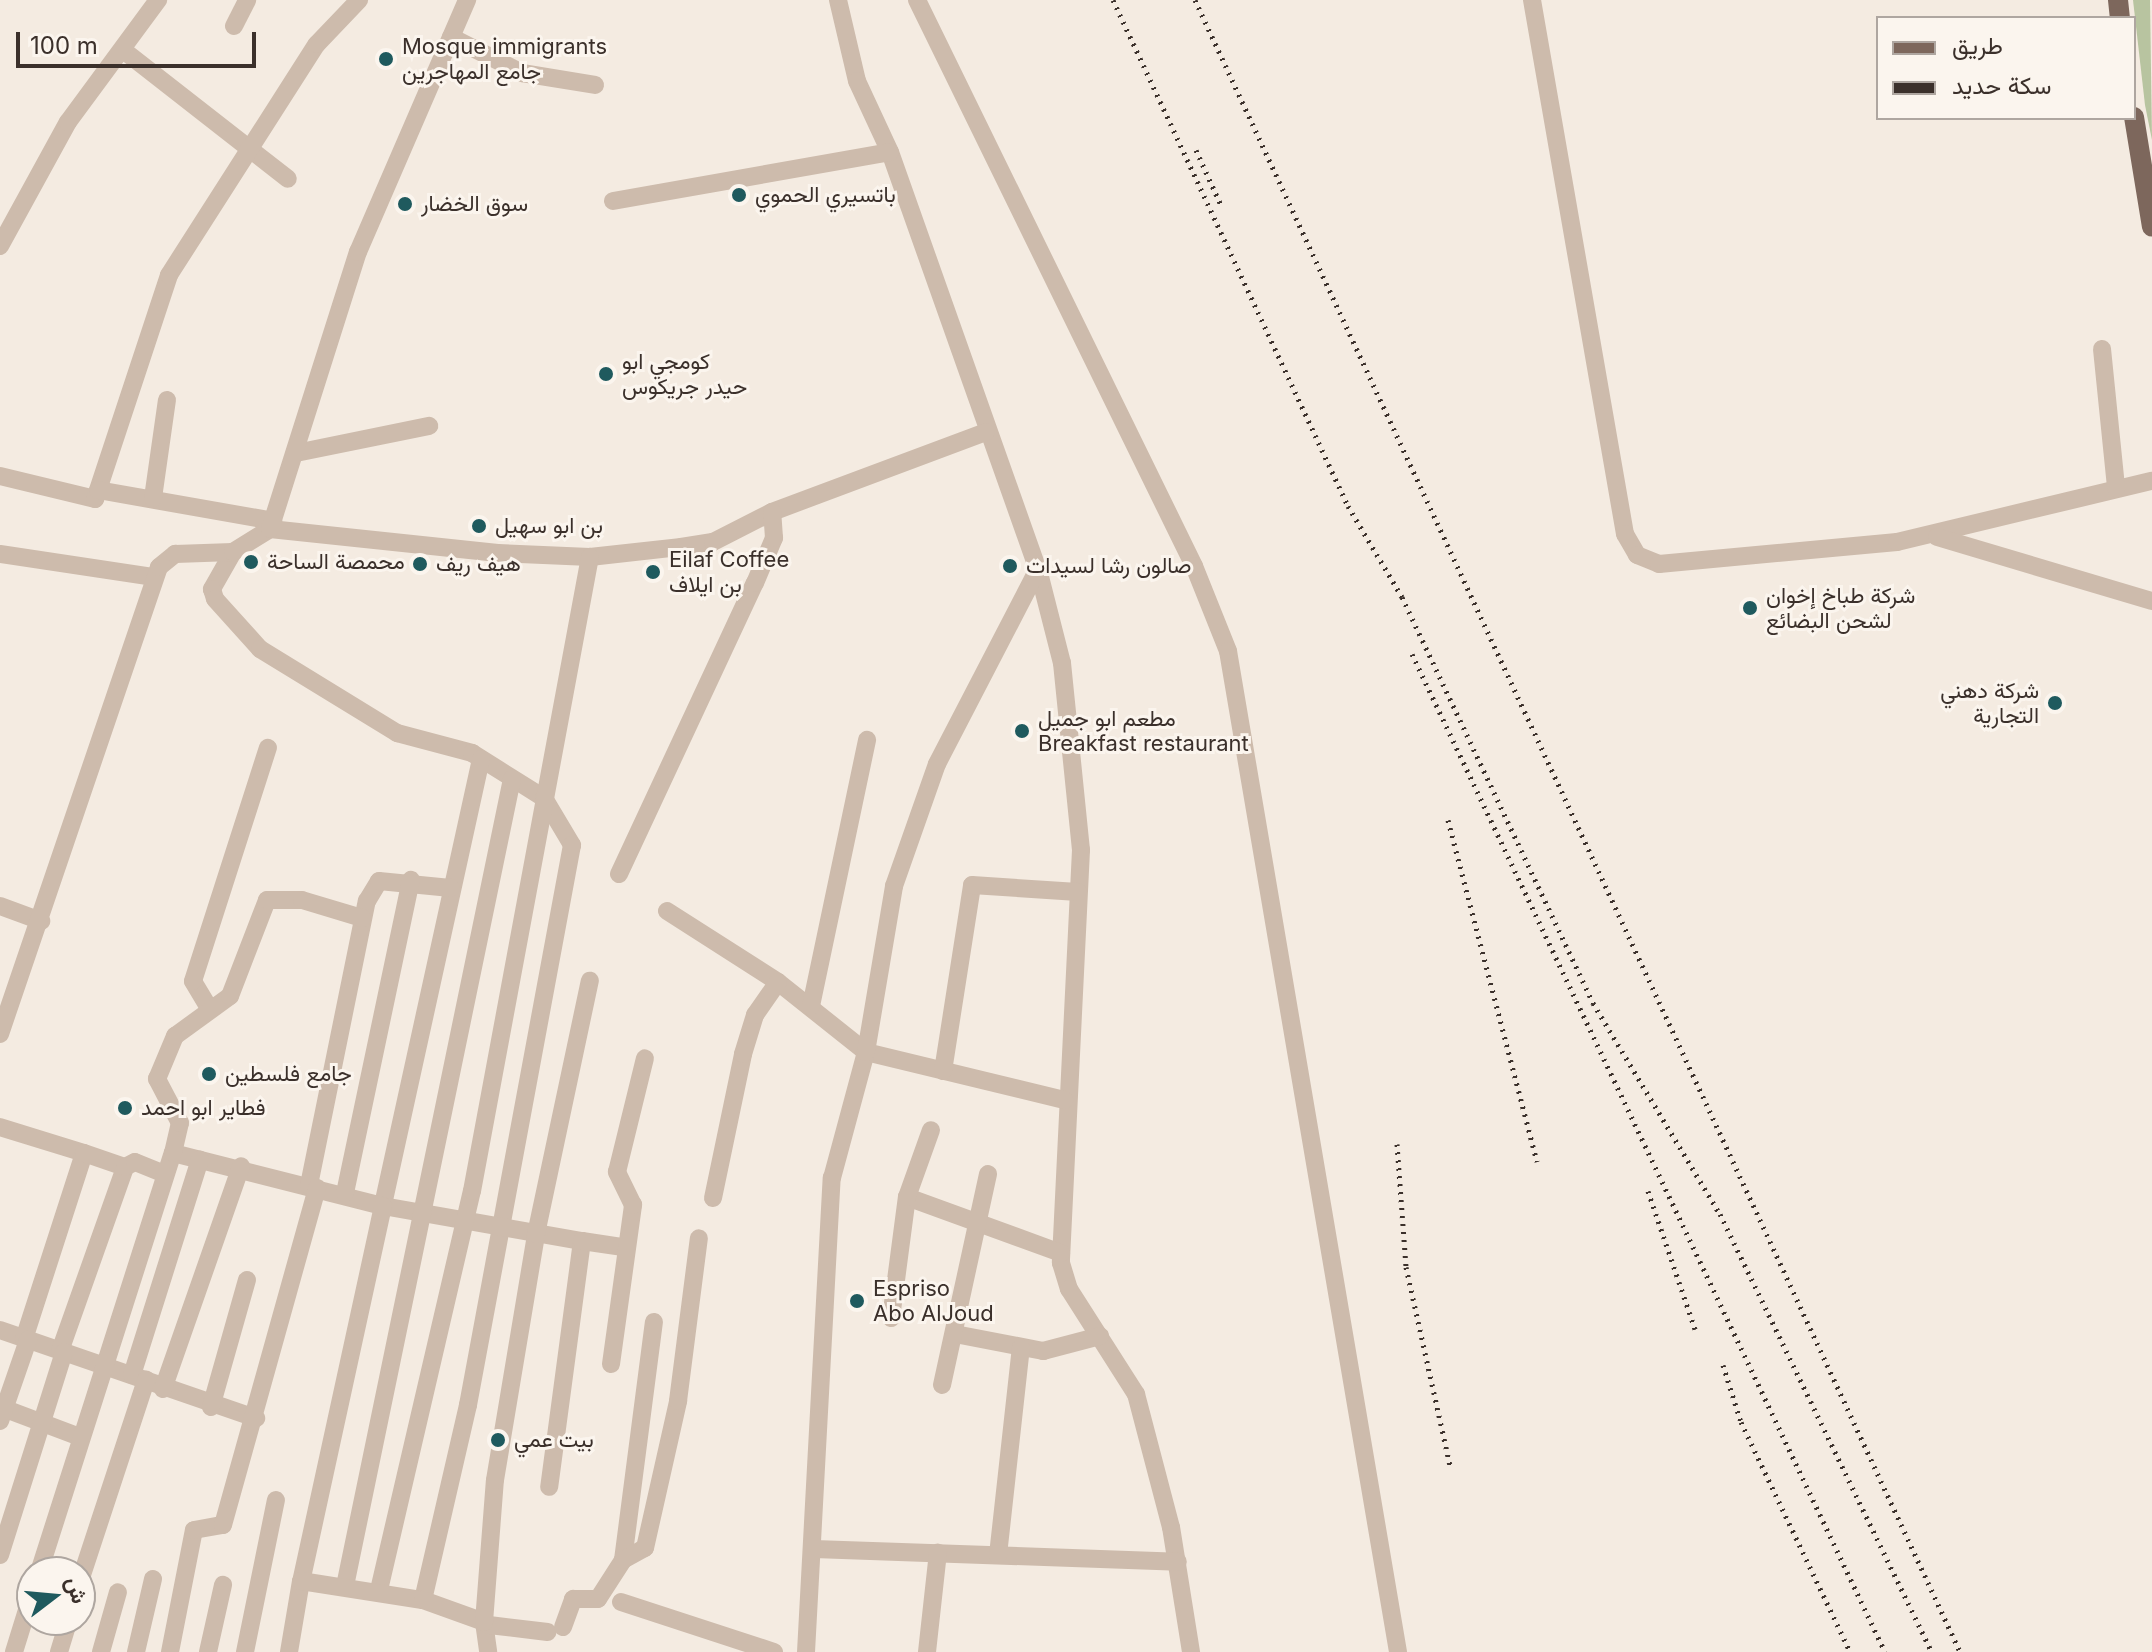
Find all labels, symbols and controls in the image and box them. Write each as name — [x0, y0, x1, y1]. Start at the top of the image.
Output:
scale bar — [20, 16, 260, 66]
legend — [1876, 16, 2136, 120]
text: 100 m — [30, 31, 98, 60]
text: طريق — [1952, 31, 2003, 60]
place label: Mosque immigrants جامع المهاجرين — [402, 33, 607, 84]
marker: Mosque immigrants جامع المهاجرين — [377, 50, 395, 68]
text: سكة حديد — [1952, 71, 2051, 100]
place label: باتسيري الحموي — [755, 182, 896, 208]
marker: باتسيري الحموي — [730, 186, 748, 204]
place label: سوق الخضار — [421, 191, 528, 217]
marker: سوق الخضار — [396, 195, 414, 213]
place label: كومجي ابو حيدر جريكوس — [622, 348, 747, 400]
marker: كومجي ابو حيدر جريكوس — [597, 365, 615, 383]
place label: بن ابو سهيل — [495, 513, 603, 539]
marker: بن ابو سهيل — [470, 517, 488, 535]
place label: Eilaf Coffee بن ايلاف — [669, 546, 789, 598]
place label: محمصة الساحة — [267, 549, 405, 575]
place label: هيف ريف — [436, 551, 521, 577]
marker: محمصة الساحة — [242, 553, 260, 571]
place label: صالون رشا لسيدات — [1026, 553, 1191, 579]
marker: هيف ريف — [411, 555, 429, 573]
marker: صالون رشا لسيدات — [1001, 557, 1019, 575]
marker: Eilaf Coffee بن ايلاف — [644, 563, 662, 581]
place label: شركة طباخ إخوان لشحن البضائع — [1766, 582, 1915, 634]
marker: شركة طباخ إخوان لشحن البضائع — [1741, 599, 1759, 617]
place label: شركة دهني التجارية — [1940, 677, 2039, 728]
marker: شركة دهني التجارية — [2046, 694, 2064, 712]
place label: مطعم ابو جميل Breakfast restaurant — [1038, 705, 1249, 756]
marker: مطعم ابو جميل Breakfast restaurant — [1013, 722, 1031, 740]
place label: جامع فلسطين — [225, 1061, 352, 1087]
marker: جامع فلسطين — [200, 1065, 218, 1083]
place label: فطاير ابو احمد — [141, 1095, 266, 1121]
marker: فطاير ابو احمد — [116, 1099, 134, 1117]
place label: Espriso Abo AlJoud — [873, 1275, 994, 1326]
marker: Espriso Abo AlJoud — [848, 1292, 866, 1310]
place label: بيت عمي — [514, 1427, 594, 1453]
marker: بيت عمي — [489, 1431, 507, 1449]
north arrow — [16, 1556, 96, 1636]
text: ش — [61, 1574, 93, 1606]

